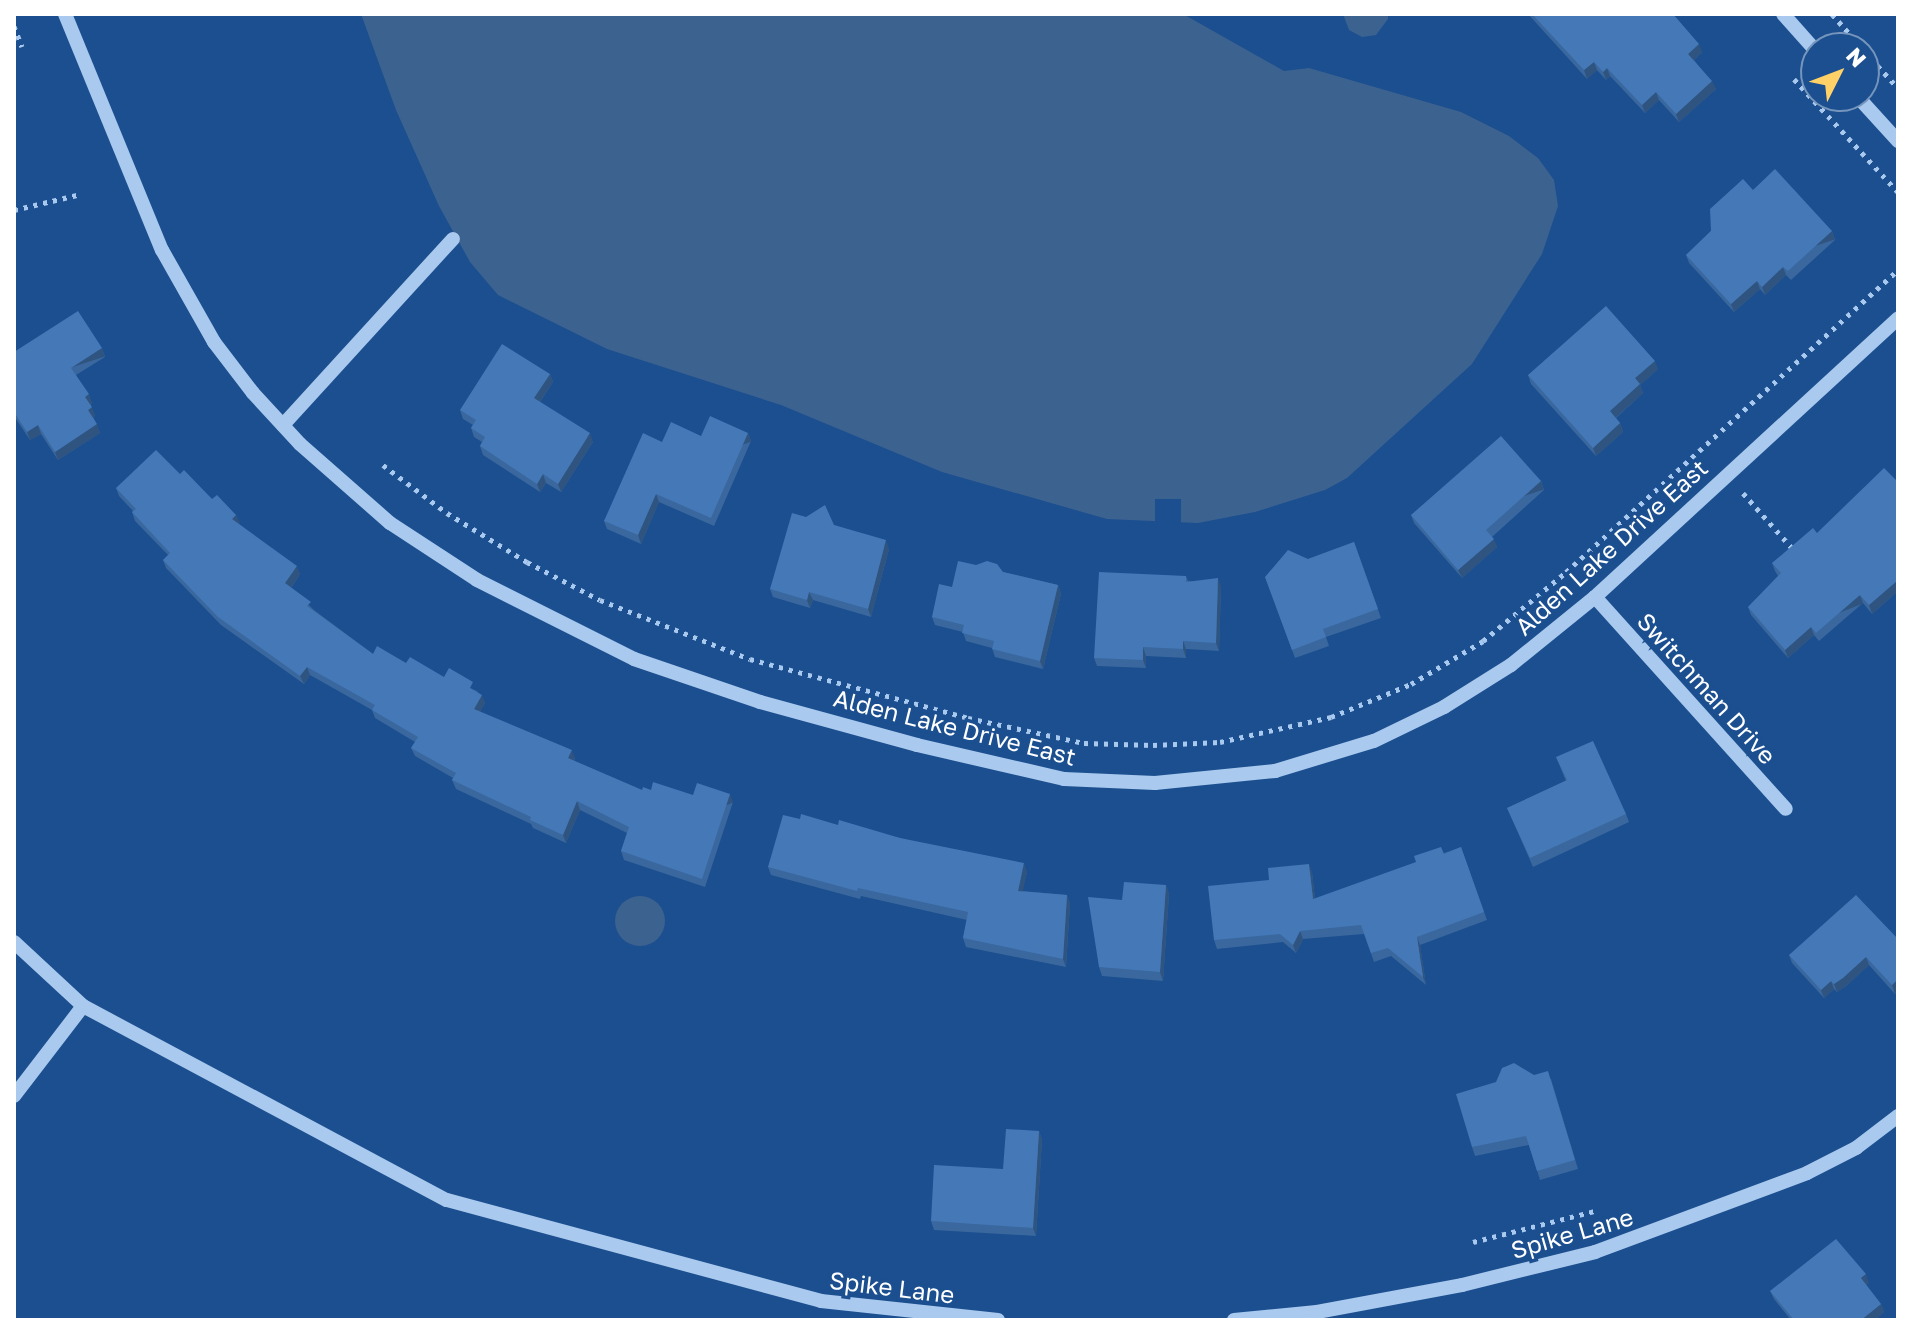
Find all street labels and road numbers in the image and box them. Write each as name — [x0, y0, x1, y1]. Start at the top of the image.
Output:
street label: Alden Lake Drive East — [1509, 453, 1713, 641]
street label: Switchman Drive — [1632, 606, 1782, 770]
street label: Alden Lake Drive East — [831, 683, 1079, 771]
street label: Spike Lane — [1508, 1202, 1636, 1264]
street label: Spike Lane — [828, 1265, 956, 1309]

